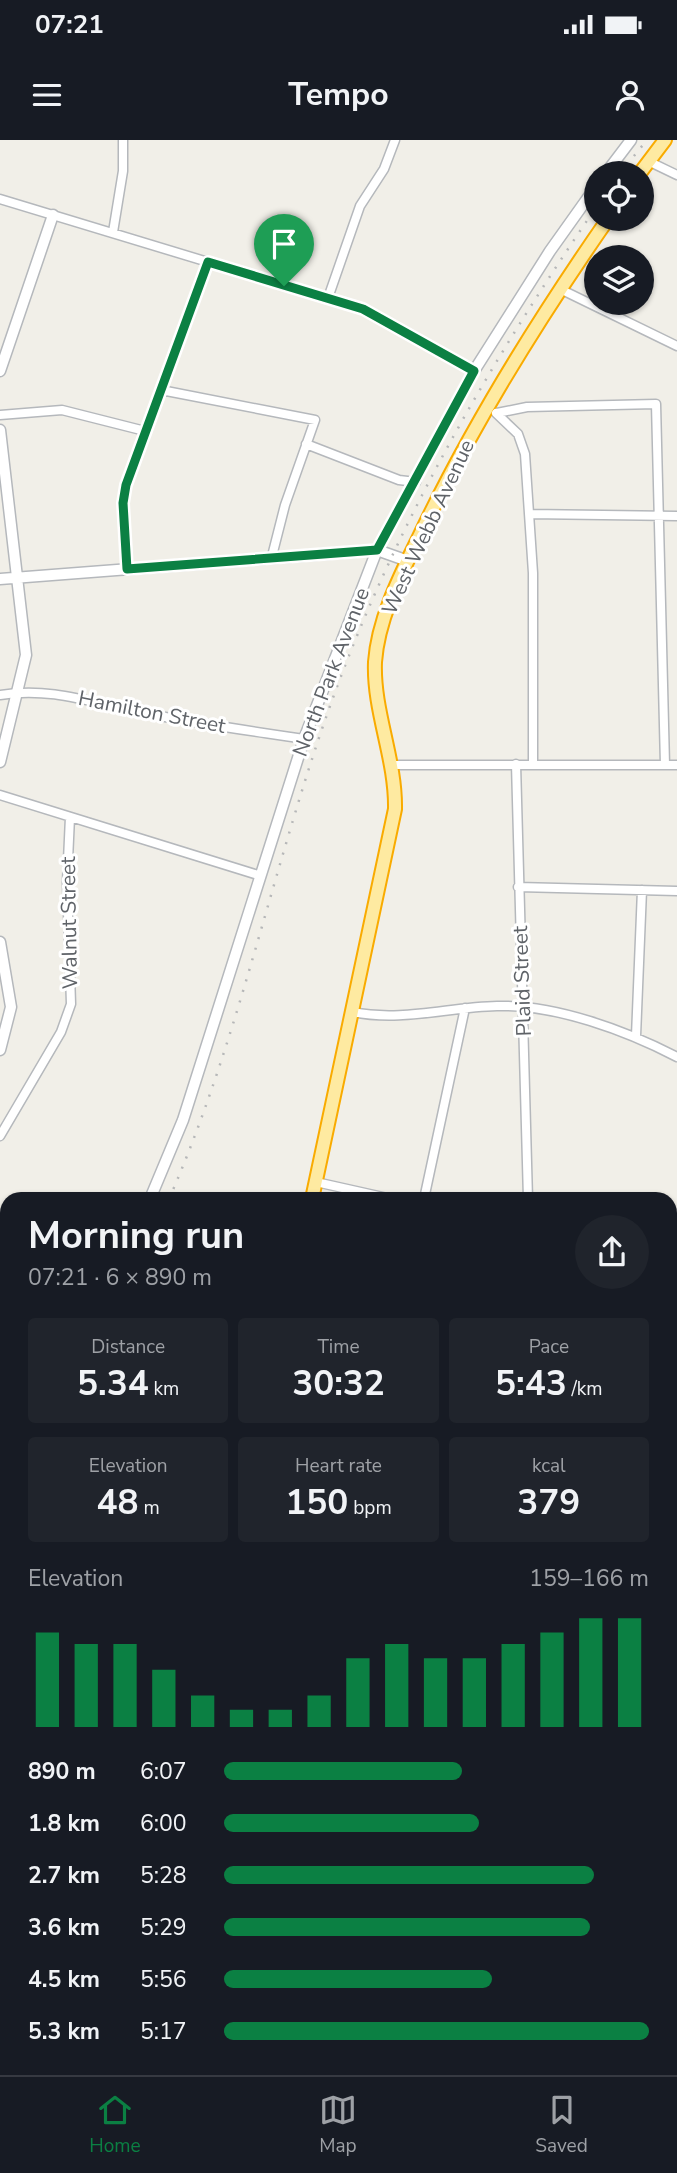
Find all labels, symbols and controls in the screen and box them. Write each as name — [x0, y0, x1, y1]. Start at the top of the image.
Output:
text: 07:21 — [35, 7, 104, 42]
text: Tempo — [288, 73, 389, 116]
icon: menu — [28, 76, 66, 114]
icon: person — [611, 76, 649, 114]
map controls — [584, 161, 654, 315]
button: locate — [584, 161, 654, 231]
pin — [254, 214, 314, 286]
icon: arrive — [265, 225, 303, 263]
button: layers — [584, 245, 654, 315]
street label: West Webb Avenue — [375, 435, 481, 619]
street label: North Park Avenue — [286, 584, 376, 760]
street label: Hamilton Street — [76, 684, 229, 740]
street label: Walnut Street — [54, 856, 84, 990]
street label: Plaid Street — [506, 925, 538, 1037]
text: Morning run — [28, 1210, 244, 1261]
button: share — [575, 1215, 649, 1289]
text: 07:21 · 6 × 890 m — [28, 1262, 212, 1293]
text: Distance — [91, 1334, 165, 1360]
text: Time — [317, 1334, 360, 1360]
text: Pace — [529, 1334, 569, 1360]
text: 5.34 — [77, 1360, 149, 1407]
text: 30:32 — [292, 1360, 385, 1407]
text: 5:43 — [495, 1360, 567, 1407]
text: km — [149, 1376, 179, 1402]
text: /km — [567, 1376, 603, 1402]
text: Elevation — [89, 1453, 168, 1479]
text: Heart rate — [295, 1453, 382, 1479]
text: kcal — [532, 1453, 566, 1479]
text: 48 — [97, 1479, 139, 1526]
text: 150 — [285, 1479, 348, 1526]
text: 379 — [517, 1479, 580, 1526]
text: m — [139, 1495, 160, 1521]
text: bpm — [348, 1495, 392, 1521]
text: Elevation — [28, 1563, 123, 1594]
text: 159–166 m — [529, 1563, 649, 1594]
text: 890 m — [28, 1756, 96, 1787]
text: 6:07 — [140, 1756, 187, 1787]
text: 1.8 km — [28, 1808, 100, 1839]
text: 6:00 — [140, 1808, 187, 1839]
text: 2.7 km — [28, 1860, 100, 1891]
text: 5:28 — [140, 1860, 187, 1891]
text: 3.6 km — [28, 1912, 100, 1943]
text: 5:29 — [140, 1912, 187, 1943]
text: 4.5 km — [28, 1964, 100, 1995]
text: 5:56 — [140, 1964, 187, 1995]
text: 5.3 km — [28, 2016, 100, 2047]
text: 5:17 — [140, 2016, 187, 2047]
tab: Home — [89, 2091, 141, 2159]
tab: Map — [319, 2091, 357, 2159]
tab: Saved — [535, 2091, 588, 2159]

